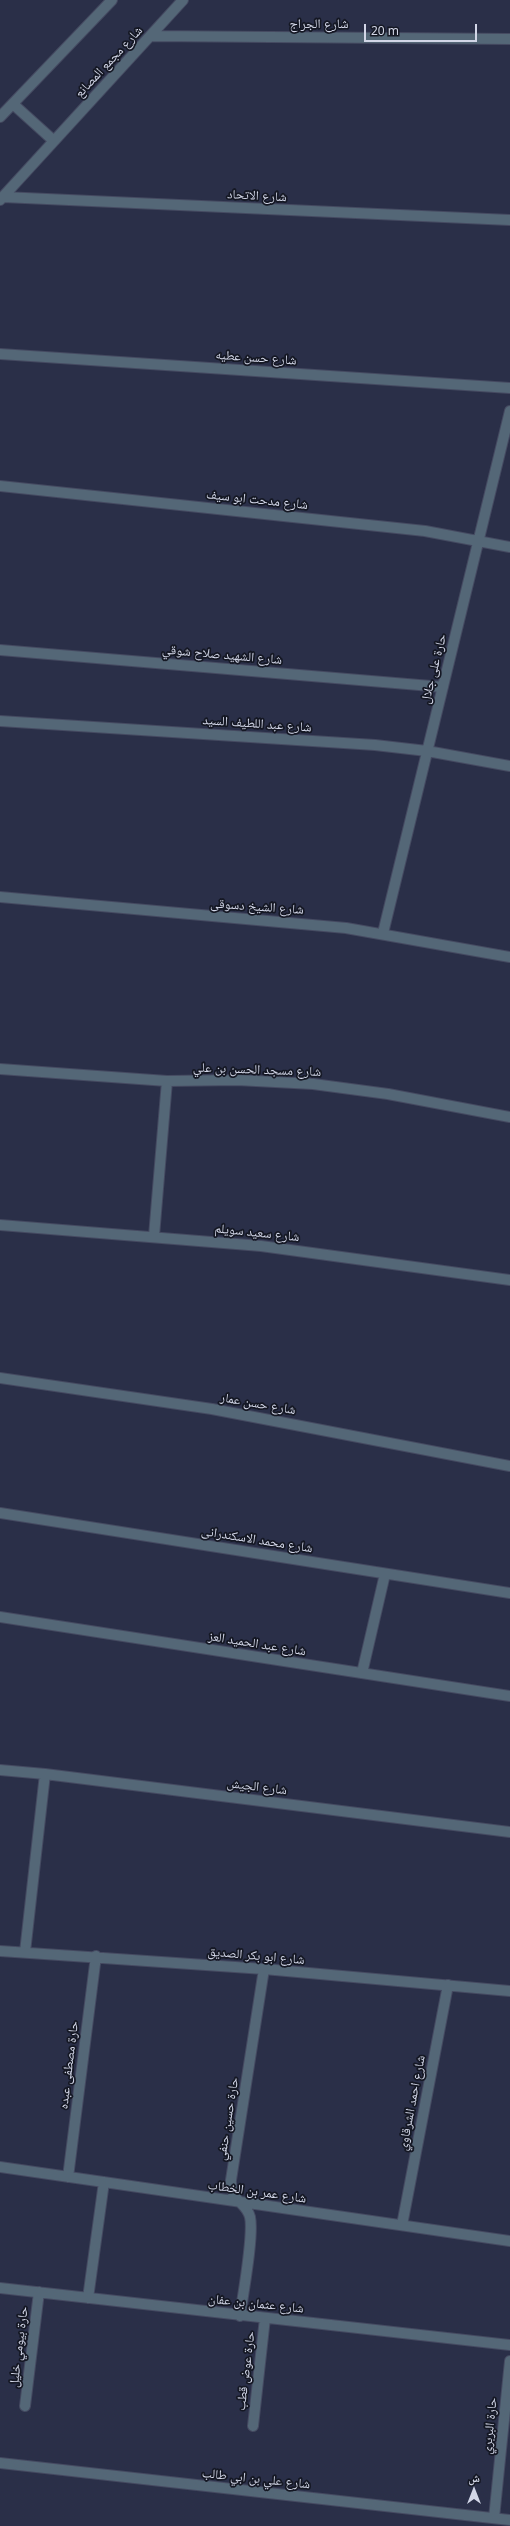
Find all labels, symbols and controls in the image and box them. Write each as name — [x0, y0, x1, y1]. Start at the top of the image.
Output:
street label: شارع الجراج — [289, 16, 349, 32]
scale bar — [366, 16, 479, 42]
text: 20 m — [371, 22, 399, 39]
street label: شارع مجمع المصانع — [72, 23, 146, 101]
street label: شارع الاتحاد — [227, 187, 287, 205]
street label: شارع حسن عطيه — [215, 347, 297, 369]
street label: شارع مدحت ابو سيف — [205, 487, 309, 513]
street label: حارة على جلال — [418, 633, 450, 705]
street label: شارع الشهيد صلاح شوقي — [161, 642, 283, 668]
street label: شارع عبد اللطيف السيد — [202, 712, 312, 736]
street label: شارع الشيخ دسوقى — [210, 896, 304, 918]
street label: شارع مسجد الحسن بن علي — [193, 1060, 321, 1080]
street label: شارع سعيد سويلم — [214, 1221, 300, 1245]
street label: شارع حسن عمار — [219, 1390, 297, 1418]
street label: شارع محمد الاسكندرانى — [200, 1523, 314, 1557]
street label: شارع عبد الحميد العز — [207, 1629, 307, 1659]
street label: شارع الجيش — [226, 1776, 288, 1798]
street label: شارع ابو بكر الصديق — [207, 1944, 305, 1968]
street label: حارة مصطفى عبده — [56, 2020, 82, 2110]
street label: شارع احمد الشرقاوي — [395, 2054, 429, 2152]
street label: حارة حسين حنفي — [214, 2076, 242, 2162]
street label: شارع عمر بن الخطاب — [207, 2177, 307, 2207]
street label: شارع عثمان بن عفان — [207, 2291, 305, 2317]
street label: حارة بيومي خليل — [6, 2306, 32, 2388]
street label: حارة عوض قطب — [233, 2330, 259, 2412]
street label: حارة البربري — [479, 2397, 501, 2455]
street label: شارع علي بن ابي طالب — [201, 2466, 311, 2492]
north arrow — [454, 2470, 494, 2510]
text: ش — [468, 2470, 480, 2485]

